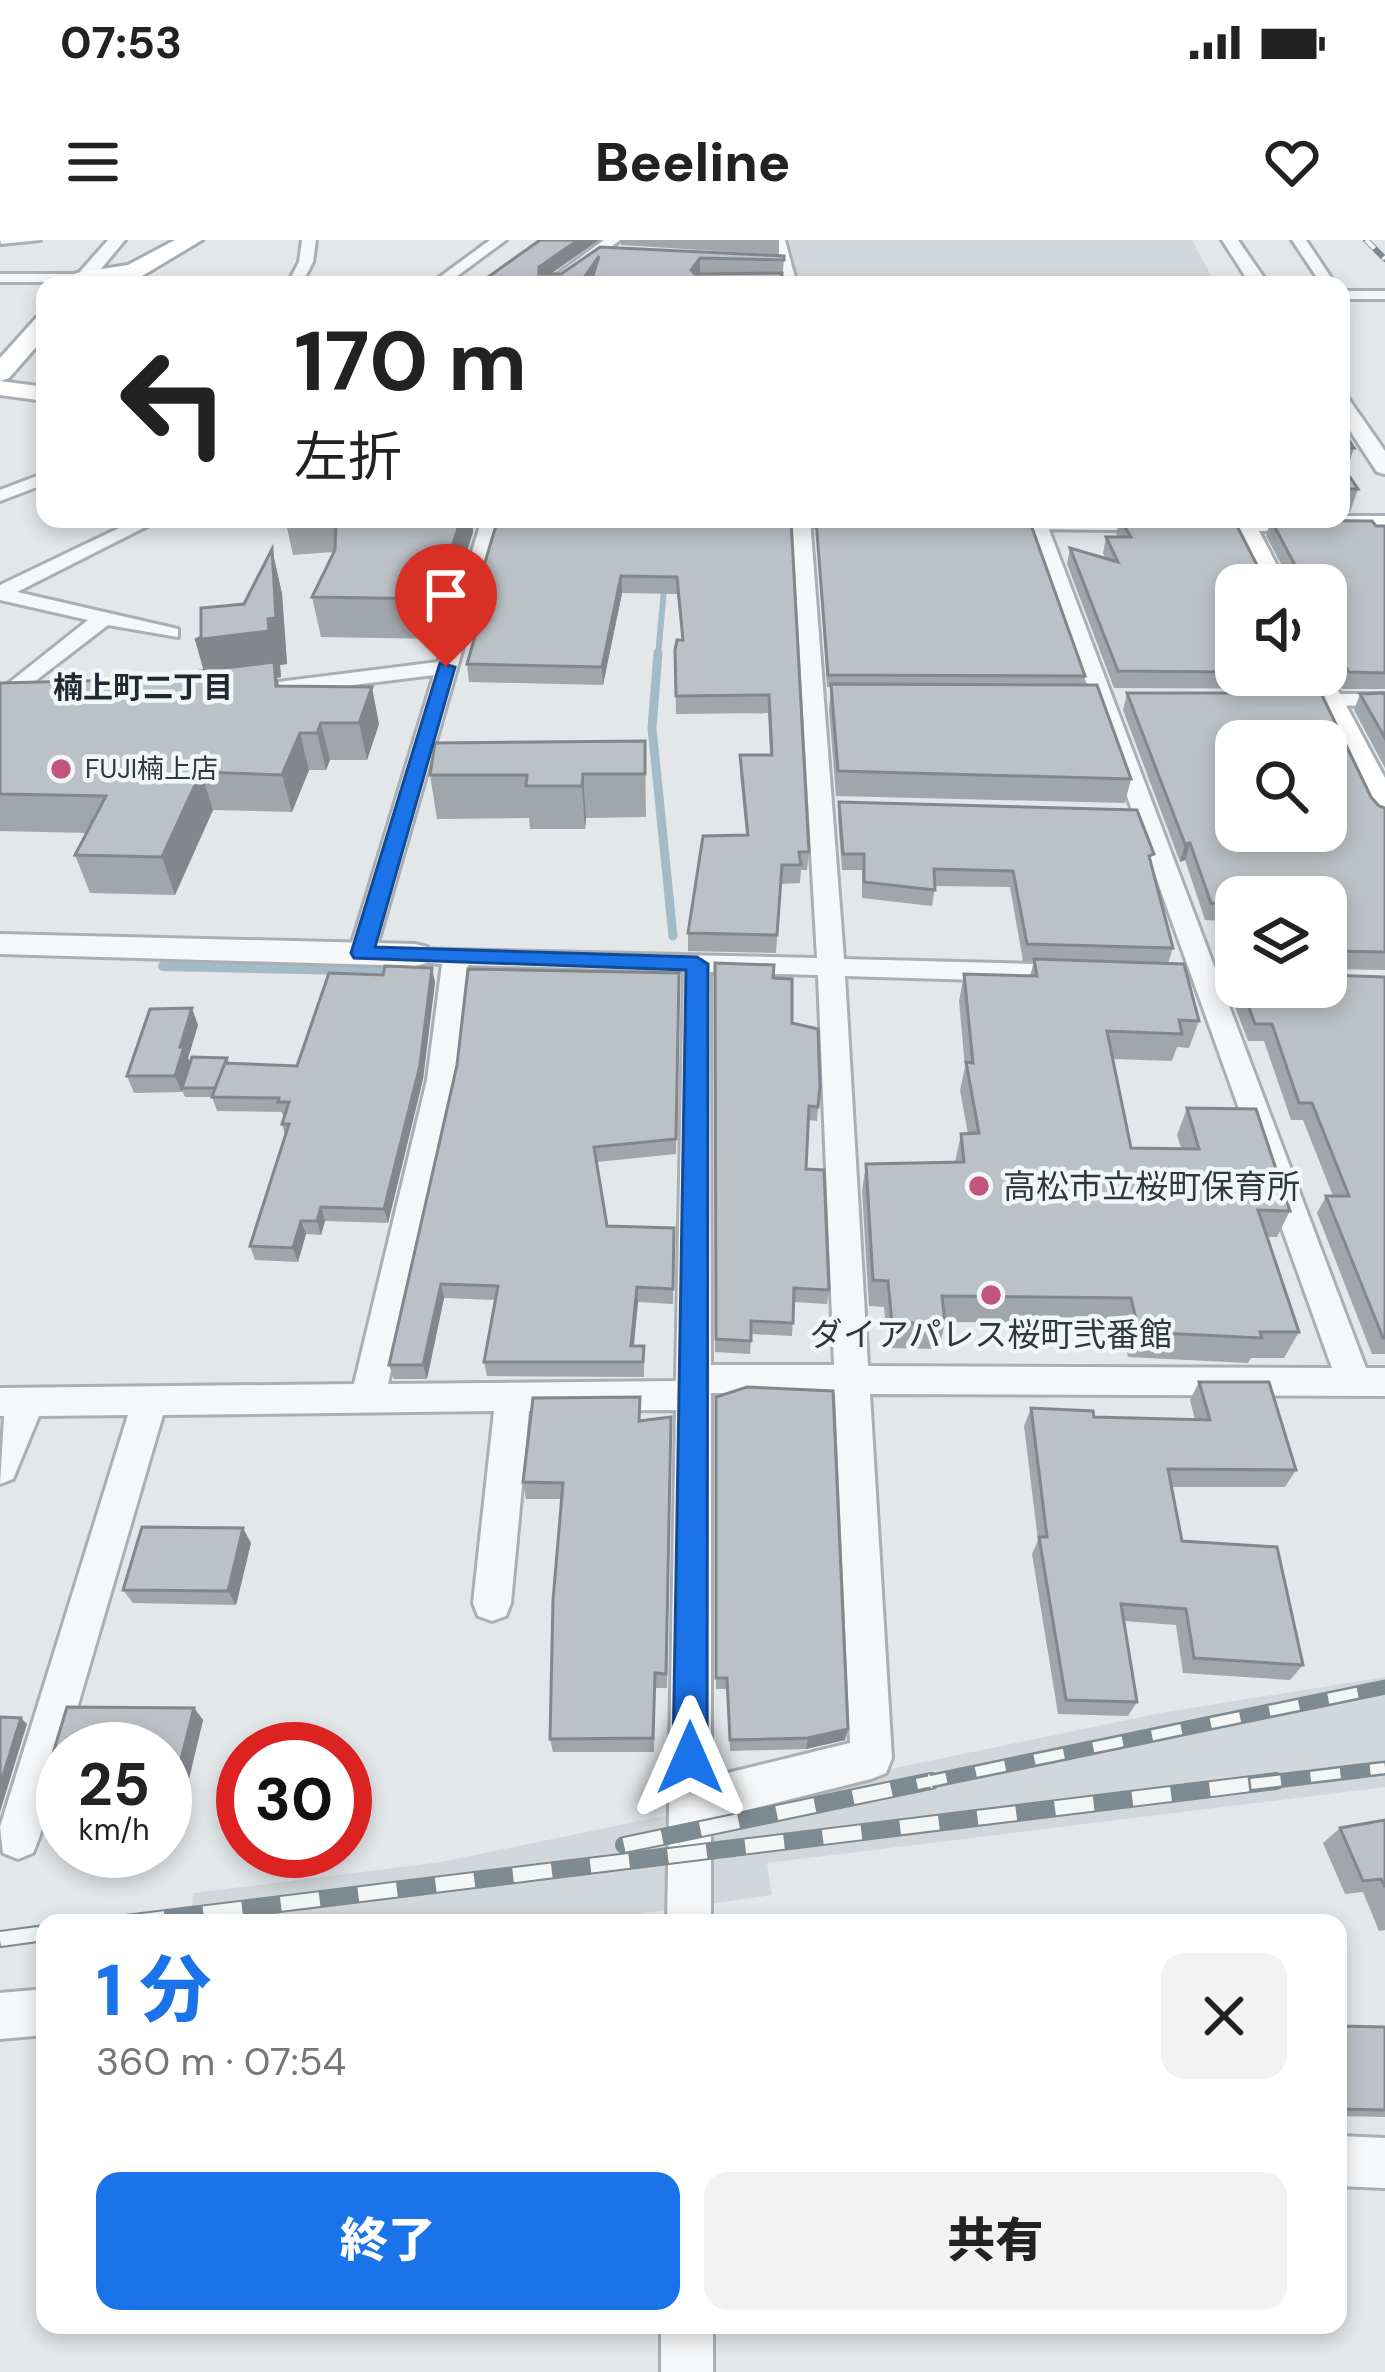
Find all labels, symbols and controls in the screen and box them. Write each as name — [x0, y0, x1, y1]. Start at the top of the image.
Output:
text: 07:53 — [60, 13, 182, 72]
text: Beeline — [595, 127, 790, 198]
icon: menu — [60, 129, 126, 195]
icon: heart — [1259, 129, 1325, 195]
text: 170 m — [294, 307, 527, 416]
icon: left — [96, 324, 252, 480]
text: 左折 — [294, 422, 402, 493]
pin — [395, 544, 497, 667]
icon: arrive — [413, 562, 479, 628]
map controls — [1215, 564, 1347, 1008]
button: sound — [1215, 564, 1347, 696]
district label: 楠上町二丁目 — [53, 668, 233, 707]
button: search — [1215, 720, 1347, 852]
place label: FUJI楠上店 — [85, 751, 218, 786]
marker: FUJI楠上店 — [48, 756, 74, 782]
button: layers — [1215, 876, 1347, 1008]
place label: 高松市立桜町保育所 — [1003, 1165, 1300, 1208]
marker: 高松市立桜町保育所 — [966, 1173, 992, 1199]
marker: ダイアパレス桜町弐番館 — [978, 1282, 1004, 1308]
place label: ダイアパレス桜町弐番館 — [810, 1313, 1172, 1356]
position arrow — [627, 1695, 753, 1821]
speed limit sign: 30 — [216, 1722, 372, 1878]
text: 25 — [78, 1745, 150, 1824]
text: km/h — [79, 1810, 149, 1849]
text: 1 分 — [96, 1944, 211, 2037]
button: close — [1161, 1953, 1287, 2079]
text: 360 m · 07:54 — [96, 2036, 346, 2087]
button: 終了 — [96, 2172, 680, 2310]
button: 共有 — [704, 2172, 1287, 2310]

